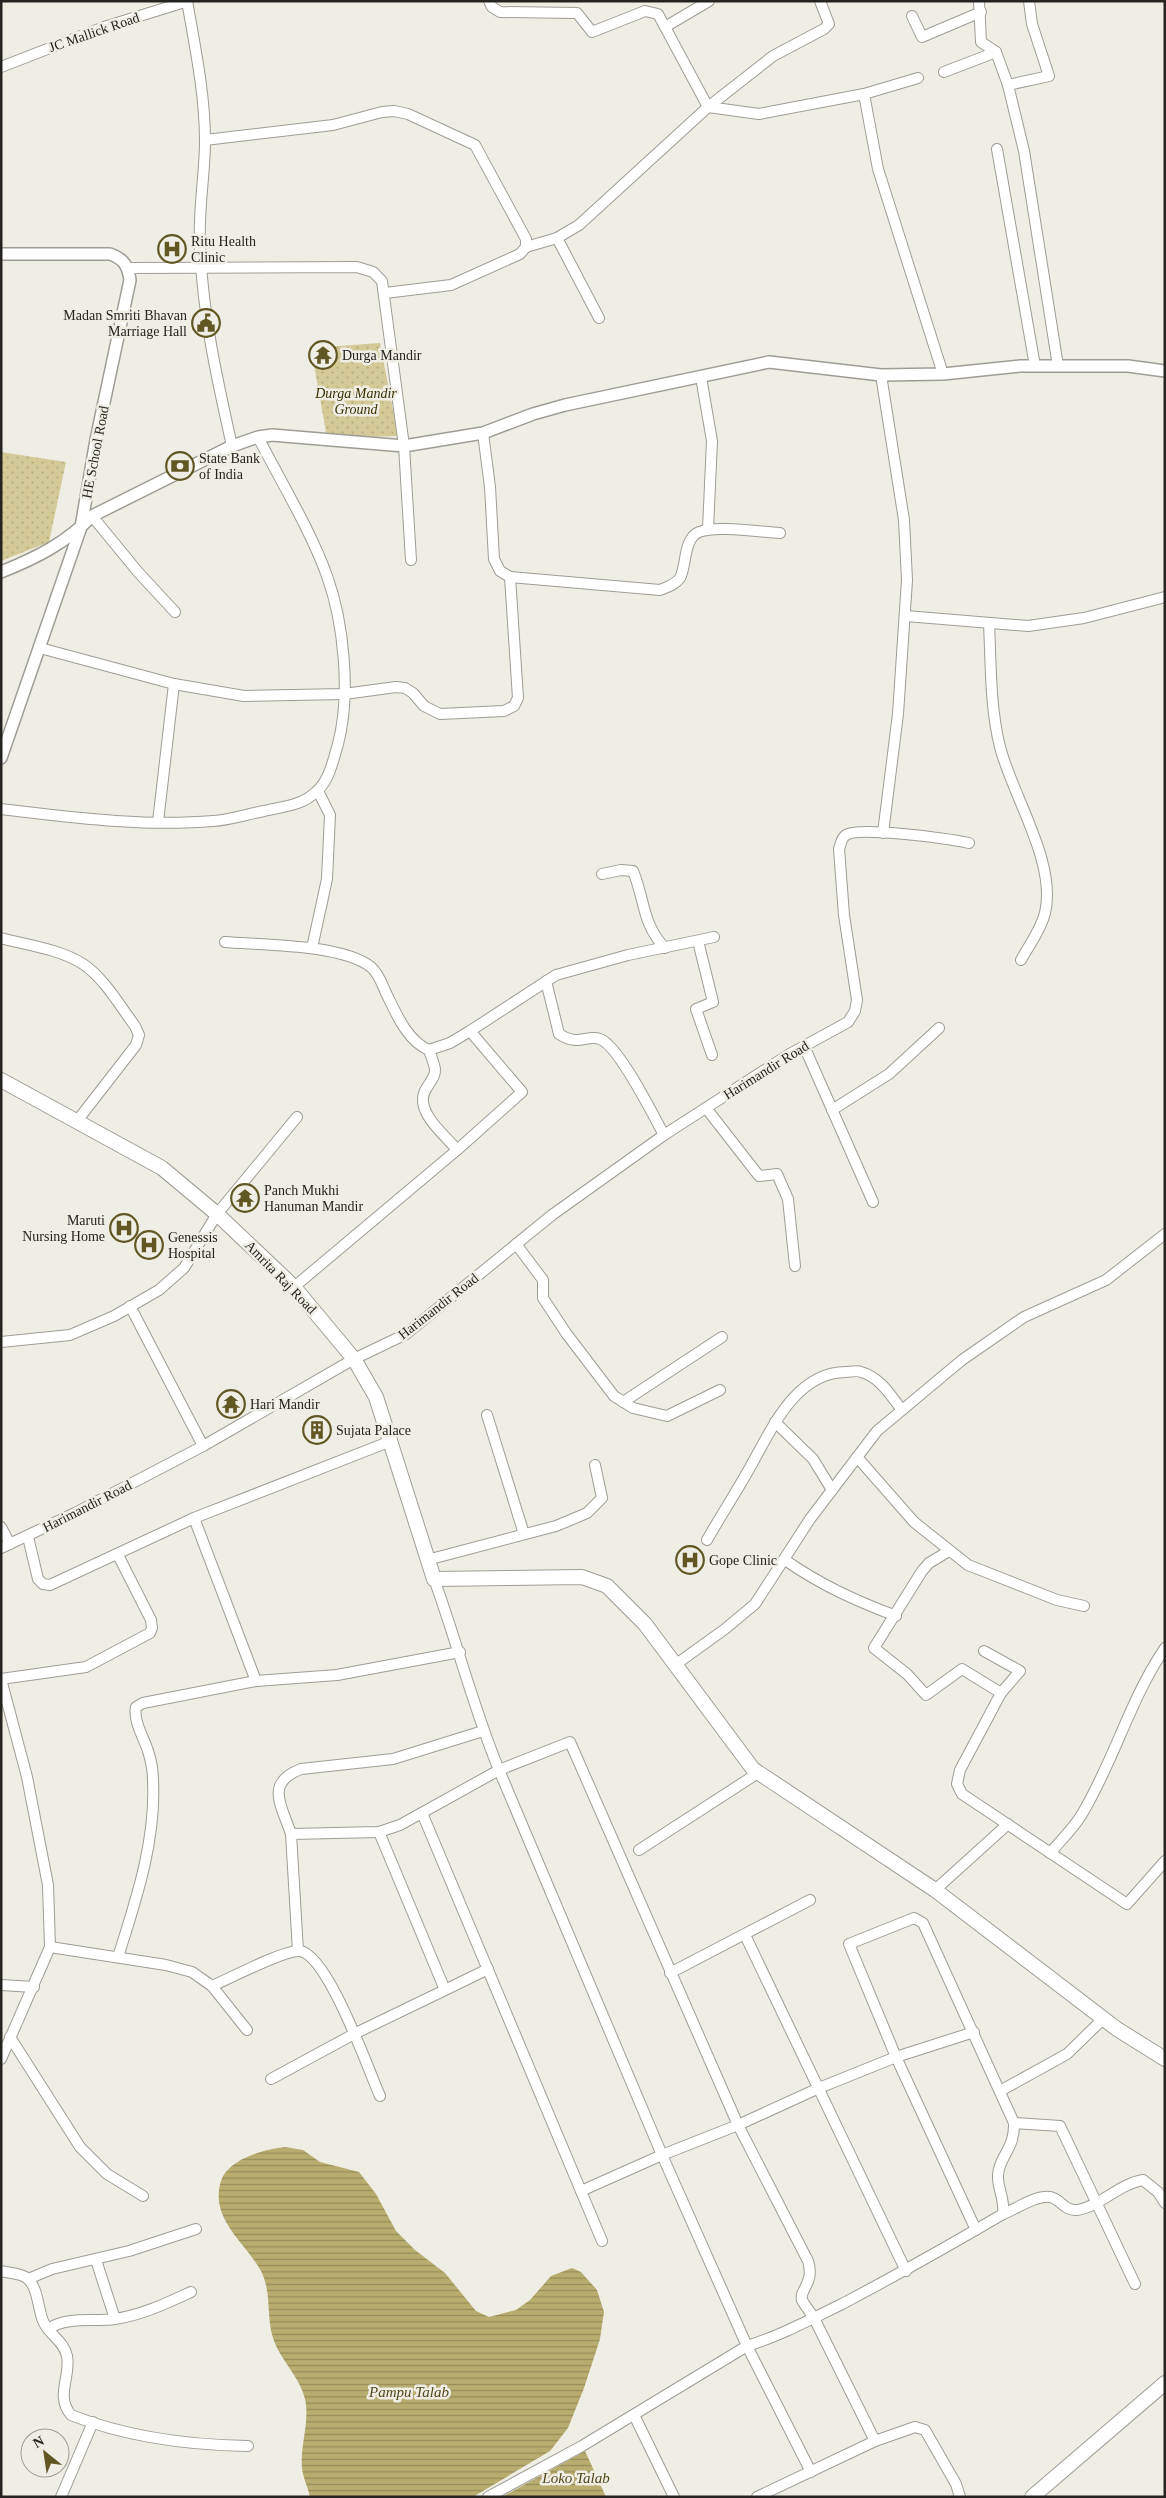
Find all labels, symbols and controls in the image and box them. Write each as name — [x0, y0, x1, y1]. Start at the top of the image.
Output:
street label: JC Mallick Road — [47, 10, 141, 55]
hospital icon: Ritu Health Clinic — [157, 234, 187, 264]
place label: Ritu Health Clinic — [191, 234, 256, 265]
place label: Madan Smriti Bhavan Marriage Hall — [63, 308, 187, 339]
public building icon: Madan Smriti Bhavan Marriage Hall — [191, 308, 221, 338]
temple icon: Durga Mandir — [308, 340, 338, 370]
place label: Durga Mandir — [342, 348, 422, 363]
park label: Durga Mandir Ground — [314, 386, 397, 417]
street label: HE School Road — [79, 404, 112, 500]
bank icon: State Bank of India — [165, 451, 195, 481]
place label: State Bank of India — [199, 451, 260, 482]
street label: Harimandir Road — [721, 1038, 812, 1103]
temple icon: Panch Mukhi Hanuman Mandir — [230, 1183, 260, 1213]
place label: Panch Mukhi Hanuman Mandir — [264, 1183, 363, 1214]
place label: Maruti Nursing Home — [22, 1213, 105, 1244]
hospital icon: Maruti Nursing Home — [109, 1213, 139, 1243]
hospital icon: Genessis Hospital — [134, 1230, 164, 1260]
place label: Genessis Hospital — [168, 1230, 218, 1261]
street label: Amrita Raj Road — [242, 1238, 319, 1317]
street label: Harimandir Road — [395, 1270, 481, 1342]
temple icon: Hari Mandir — [216, 1389, 246, 1419]
place label: Hari Mandir — [250, 1397, 320, 1412]
building icon: Sujata Palace — [302, 1415, 332, 1445]
place label: Sujata Palace — [336, 1423, 411, 1438]
street label: Harimandir Road — [40, 1478, 134, 1535]
hospital icon: Gope Clinic — [675, 1545, 705, 1575]
place label: Gope Clinic — [709, 1553, 777, 1568]
water label: Pampu Talab — [368, 2384, 449, 2400]
north arrow — [20, 2428, 70, 2478]
text: N — [31, 2433, 47, 2451]
water label: Loko Talab — [541, 2470, 610, 2486]

